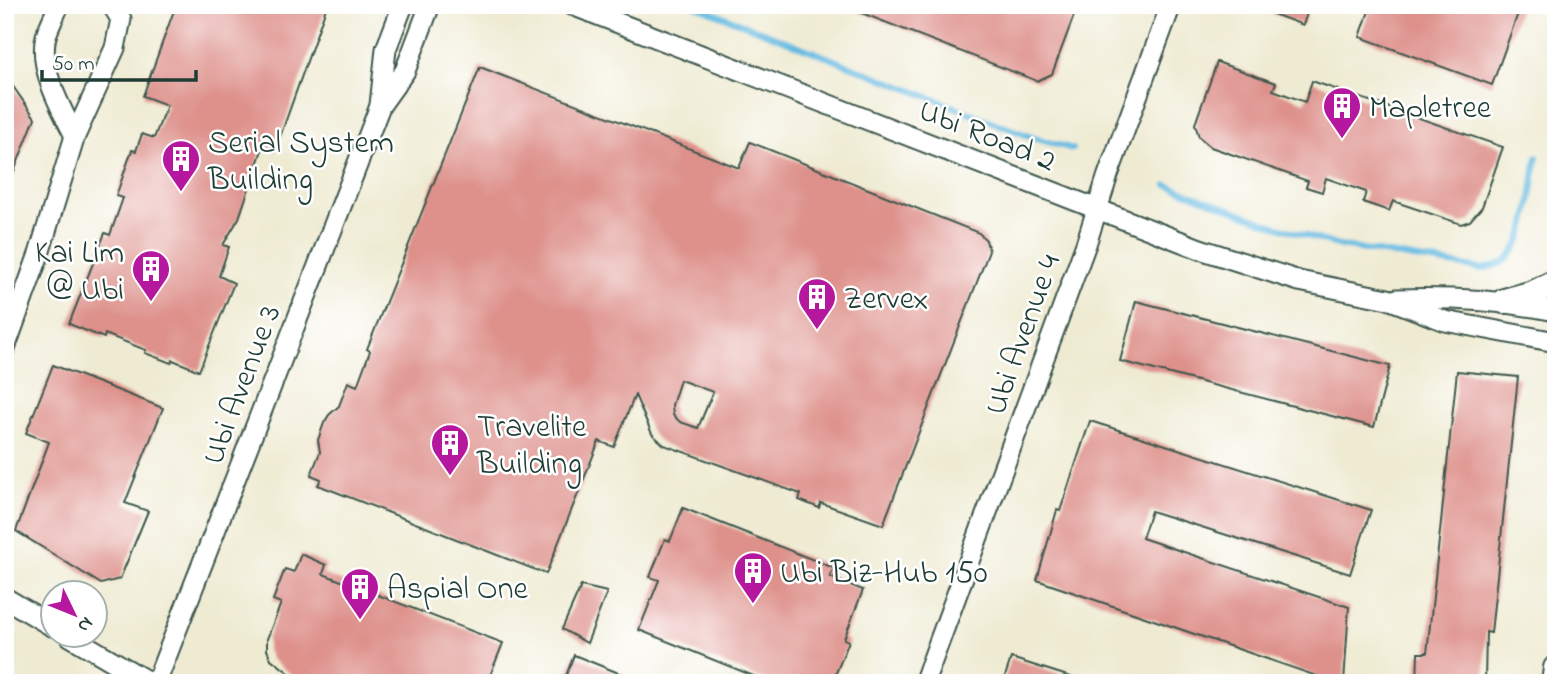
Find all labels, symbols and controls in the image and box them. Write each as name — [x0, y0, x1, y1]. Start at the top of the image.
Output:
scale bar — [42, 38, 196, 82]
text: 50 m — [52, 50, 95, 80]
building icon: Mapletree — [1321, 85, 1363, 140]
place label: Mapletree — [1369, 86, 1492, 133]
street label: Ubi Road 2 — [911, 88, 1063, 186]
place label: Serial System Building — [207, 121, 394, 205]
building icon: Serial System Building — [160, 138, 202, 193]
place label: Kai Lim @ Ubi — [35, 231, 124, 315]
building icon: Kai Lim @ Ubi — [130, 248, 172, 303]
street label: Ubi Avenue 4 — [974, 248, 1075, 422]
building icon: Zervex — [796, 276, 838, 331]
place label: Zervex — [844, 277, 928, 324]
street label: Ubi Avenue 3 — [191, 299, 295, 472]
place label: Travelite Building — [476, 405, 587, 489]
building icon: Travelite Building — [429, 422, 471, 477]
building icon: Ubi Biz-Hub 150 — [732, 550, 774, 605]
place label: Ubi Biz-Hub 150 — [780, 551, 988, 598]
building icon: Aspial One — [339, 566, 381, 621]
place label: Aspial One — [387, 567, 529, 614]
north arrow — [38, 580, 108, 650]
text: N — [70, 610, 99, 638]

